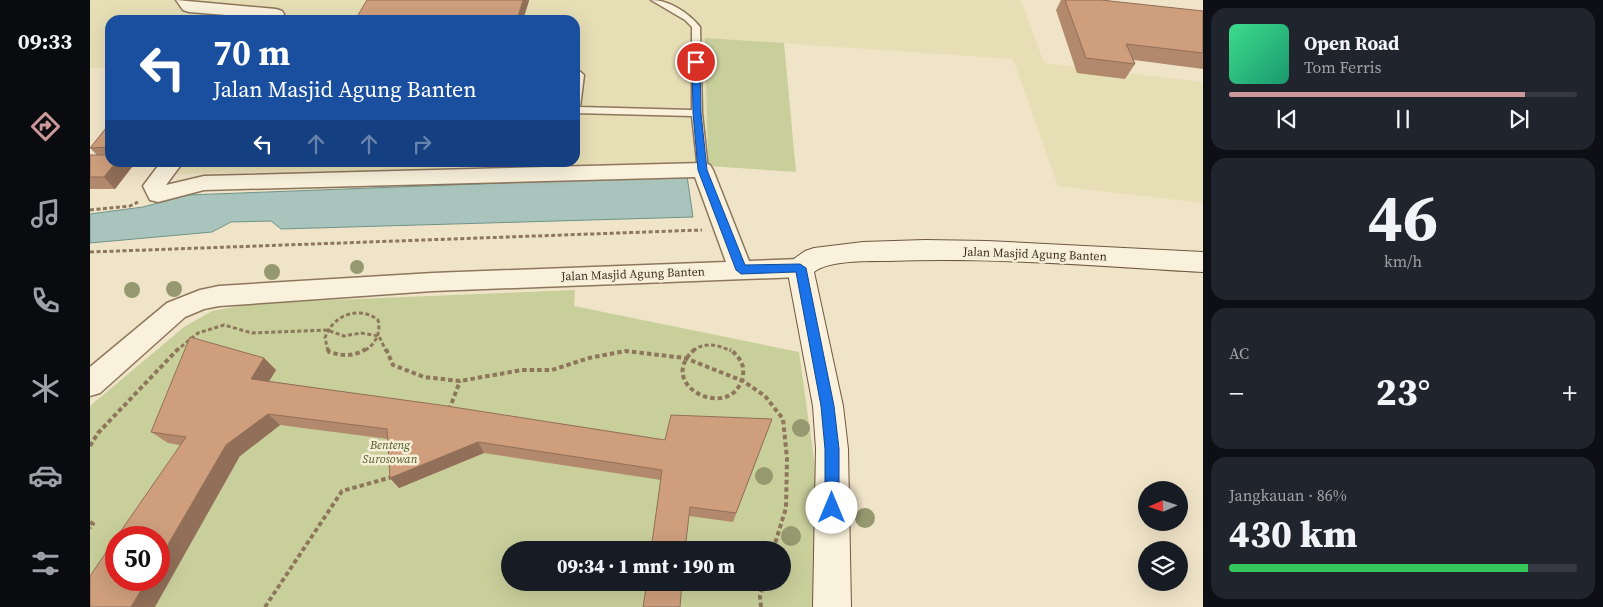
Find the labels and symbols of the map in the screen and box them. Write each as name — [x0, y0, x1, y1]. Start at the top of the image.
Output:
pin — [675, 41, 717, 83]
street label: Jalan Masjid Agung Banten — [962, 243, 1107, 265]
street label: Jalan Masjid Agung Banten — [560, 263, 705, 285]
park label: Benteng Surosowan — [363, 437, 418, 467]
position arrow — [805, 481, 857, 533]
north arrow — [1138, 481, 1188, 531]
speed limit sign: 50 — [105, 526, 170, 591]

